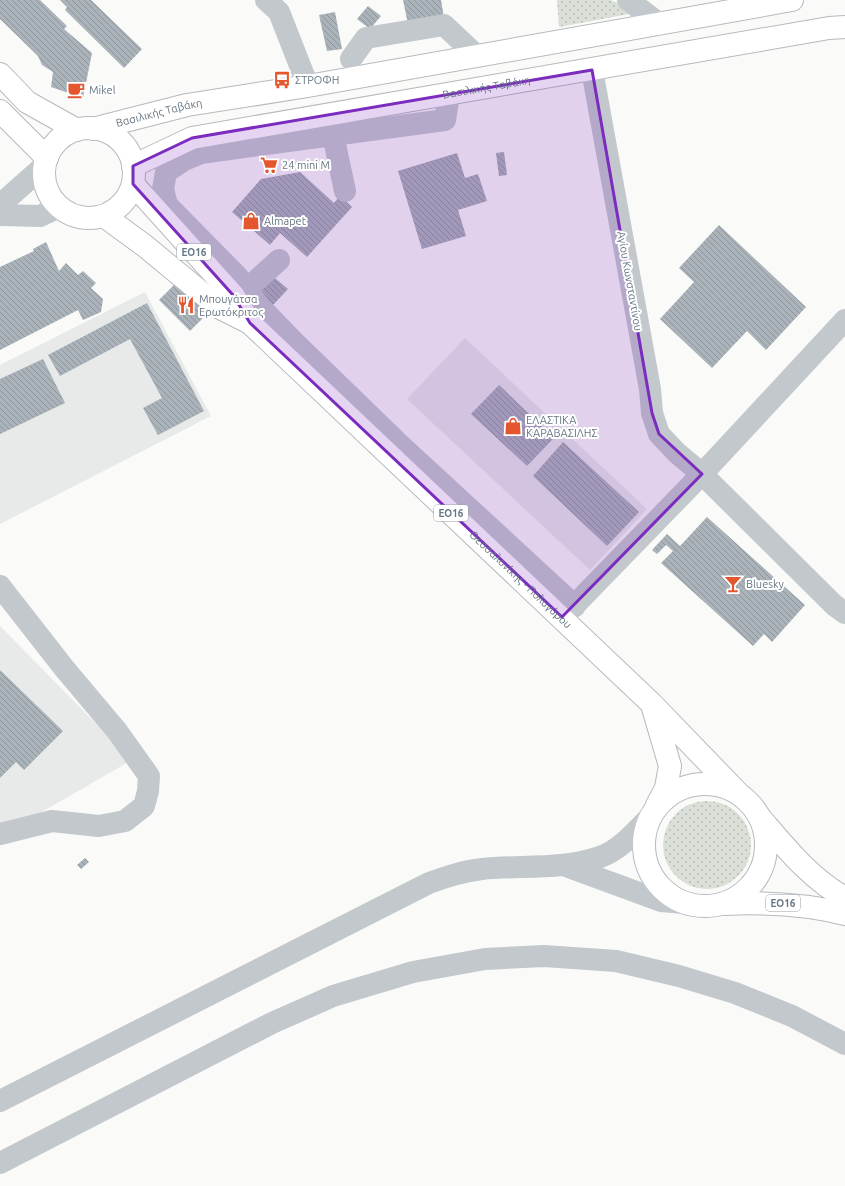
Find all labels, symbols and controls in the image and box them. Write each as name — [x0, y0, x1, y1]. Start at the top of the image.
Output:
bus stop icon: ΣΤΡΟΦΗ — [272, 70, 292, 90]
place label: ΣΤΡΟΦΗ — [295, 74, 340, 86]
street label: Βασιλικής Ταβάκη — [442, 74, 531, 101]
cafe icon: Mikel — [66, 80, 86, 100]
place label: Mikel — [89, 84, 116, 96]
street label: Βασιλικής Ταβάκη — [114, 97, 203, 129]
supermarket icon: 24 mini M — [259, 155, 279, 175]
place label: 24 mini M — [282, 159, 330, 171]
shop icon: Almapet — [241, 211, 261, 231]
place label: Almapet — [264, 215, 307, 227]
street label: Αγίου Κωνσταντίνου — [615, 230, 645, 332]
road number: ΕΟ16 — [177, 244, 211, 260]
place label: Μπουγάτσα Ερωτόκριτος — [199, 293, 263, 319]
restaurant icon: Μπουγάτσα Ερωτόκριτος — [176, 295, 196, 315]
place label: ΕΛΑΣΤΙΚΑ ΚΑΡΑΒΑΣΙΛΗΣ — [526, 414, 598, 439]
shop icon: ΕΛΑΣΤΙΚΑ ΚΑΡΑΒΑΣΙΛΗΣ — [503, 416, 523, 436]
road number: ΕΟ16 — [434, 505, 468, 521]
street label: Θεσσαλονίκης - Πολυγύρου — [467, 528, 574, 631]
bar icon: Bluesky — [723, 574, 743, 594]
place label: Bluesky — [746, 578, 785, 590]
road number: ΕΟ16 — [766, 895, 800, 911]

